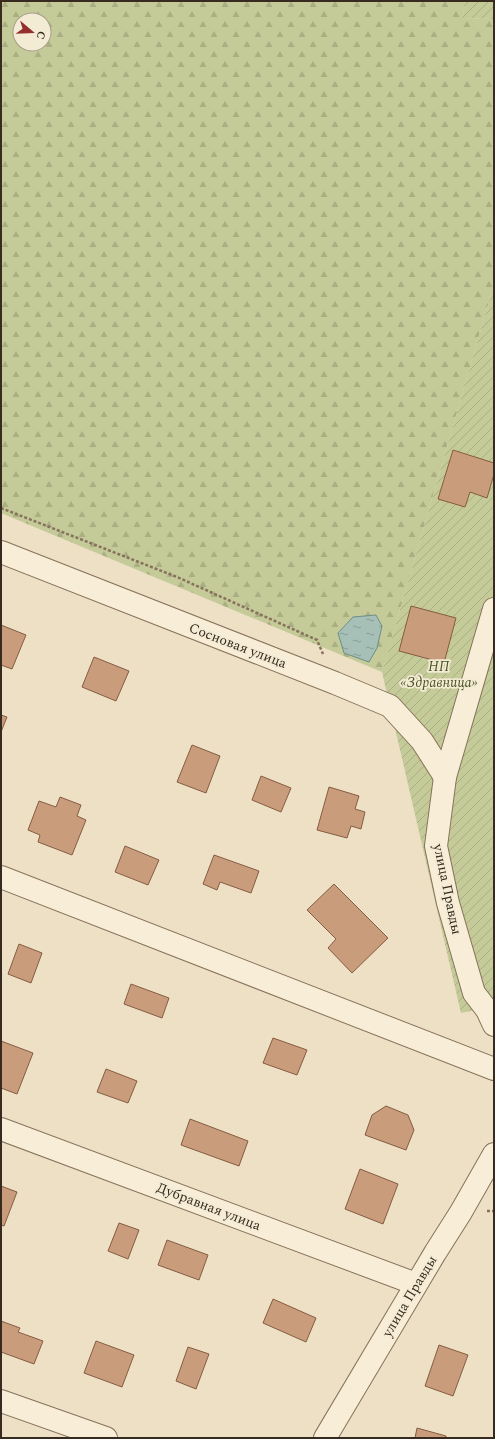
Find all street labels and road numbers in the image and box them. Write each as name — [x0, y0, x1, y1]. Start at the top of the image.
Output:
street label: Сосновая улица — [186, 617, 290, 674]
street label: улица Правды — [427, 841, 467, 936]
street label: Дубравная улица — [154, 1177, 264, 1236]
street label: улица Правды — [376, 1251, 442, 1342]

